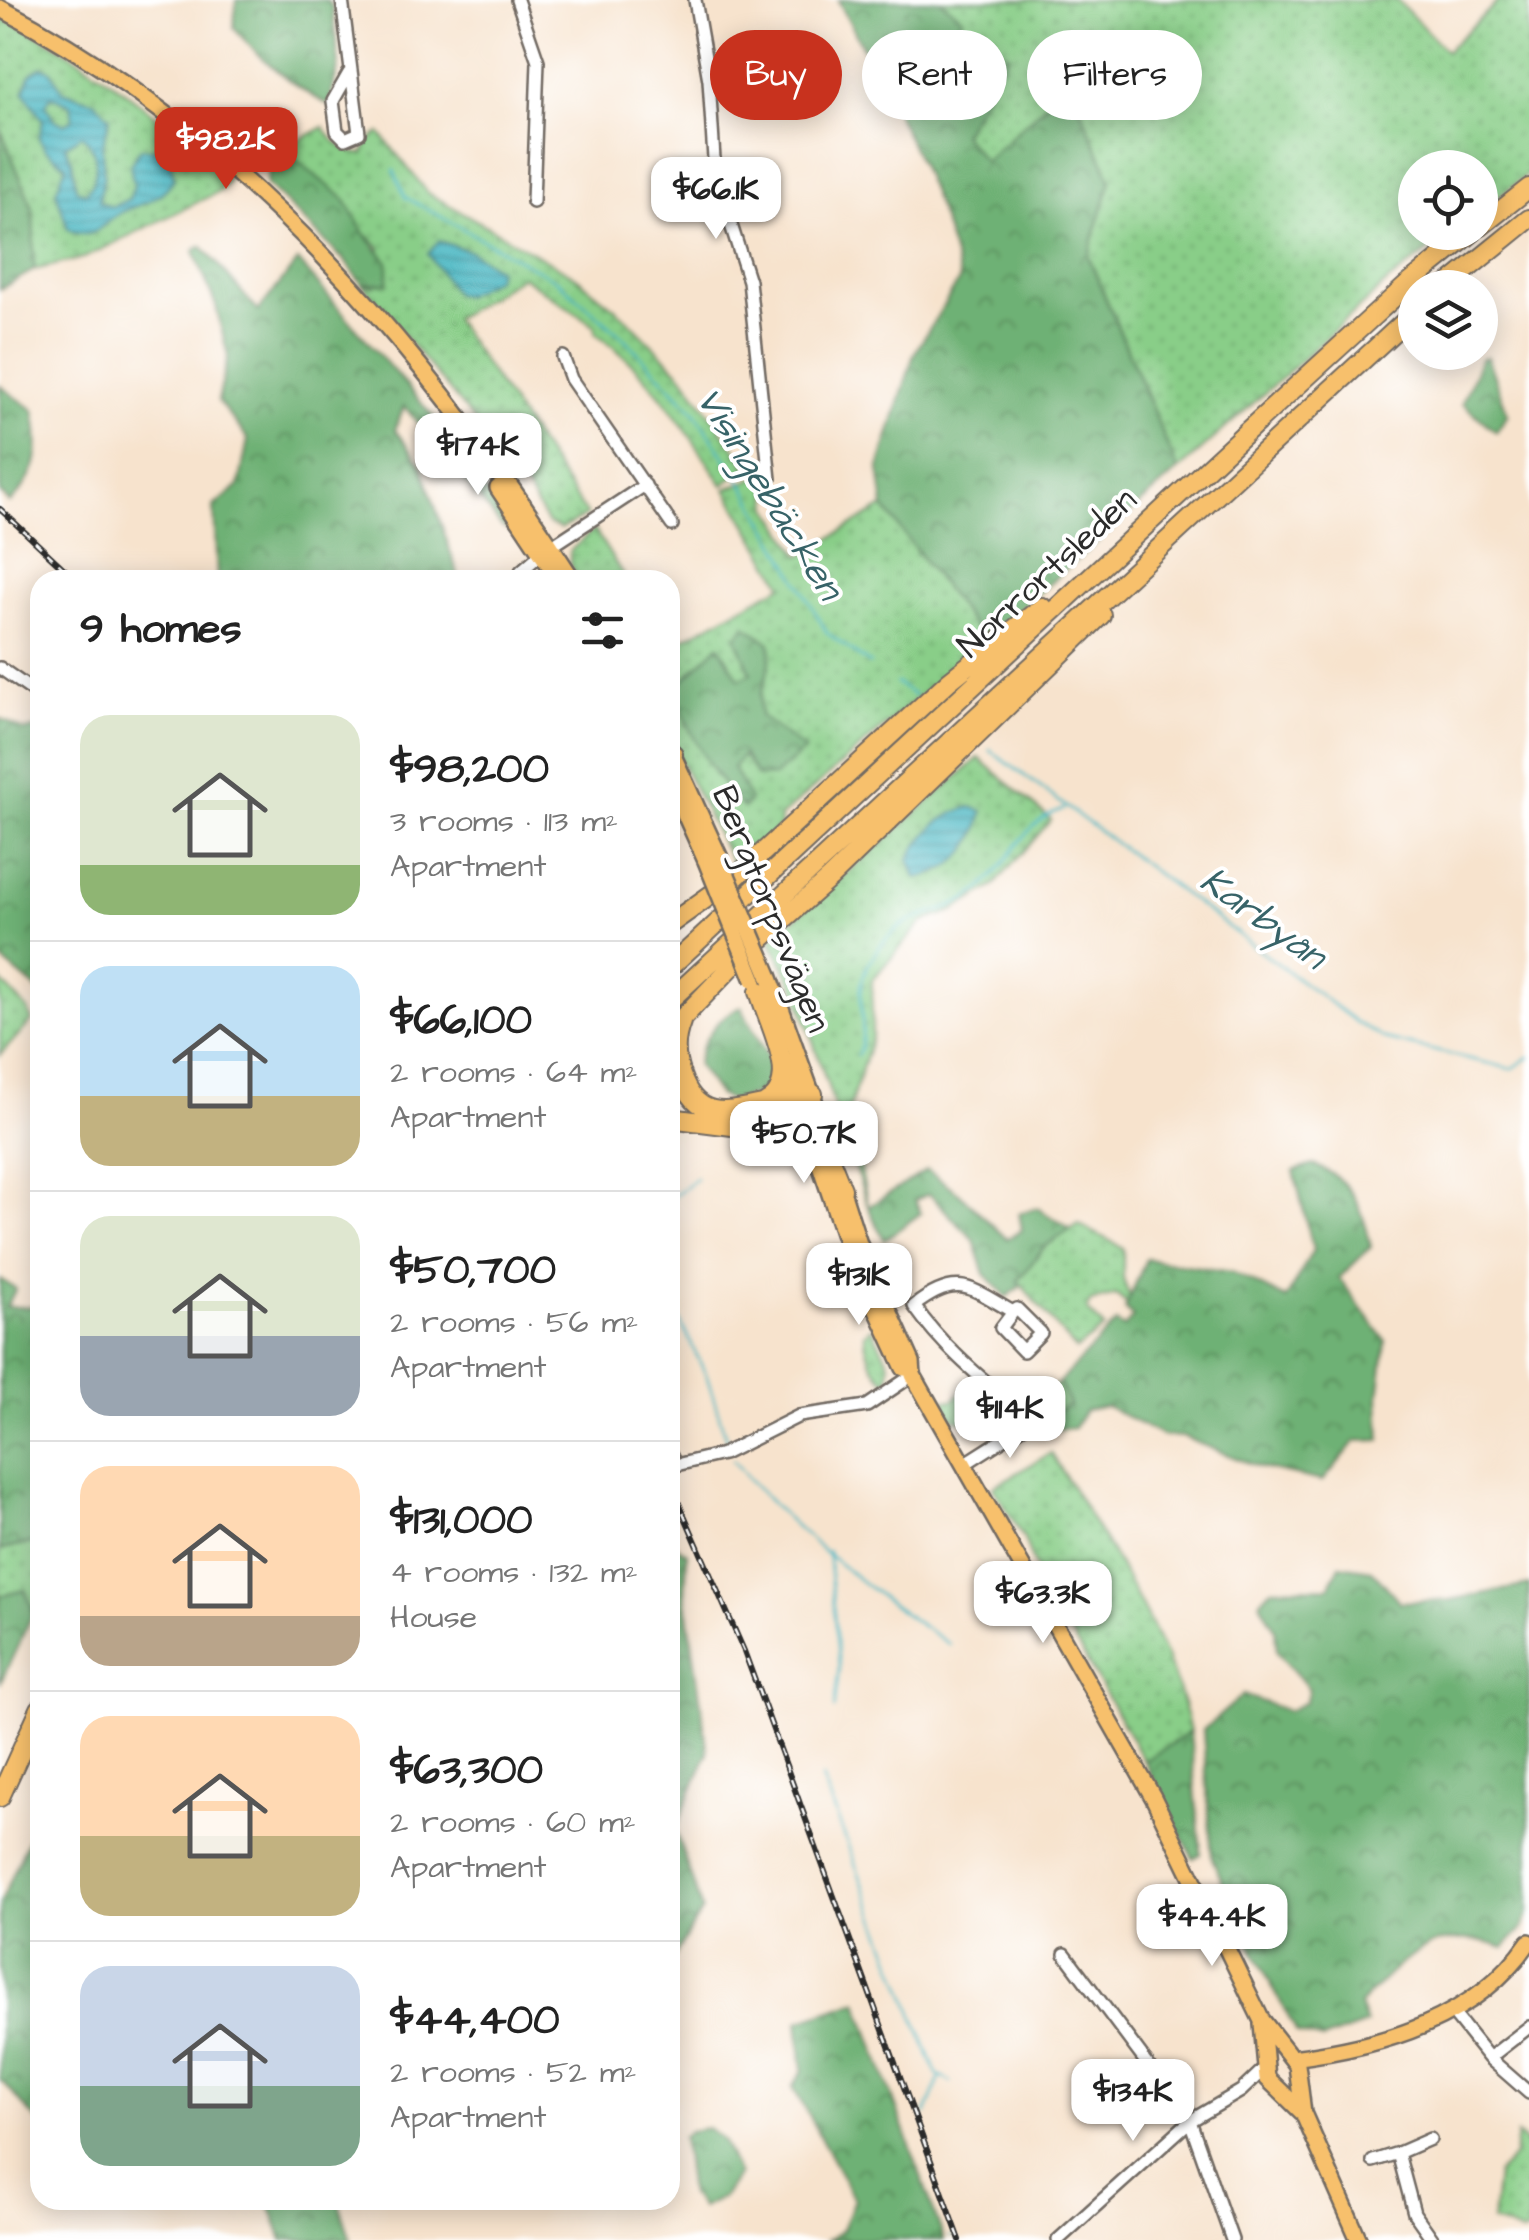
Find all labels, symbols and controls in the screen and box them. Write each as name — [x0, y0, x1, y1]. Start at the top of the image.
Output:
chip: Buy — [710, 30, 842, 120]
chip: Rent — [862, 30, 1007, 120]
chip: Filters — [1027, 30, 1202, 120]
pin: $98.2K — [145, 107, 307, 192]
text: $98.2K — [177, 117, 275, 162]
map controls — [1398, 150, 1498, 370]
button: locate — [1398, 150, 1498, 250]
pin: $66.1K — [635, 157, 797, 242]
text: $66.1K — [673, 167, 759, 212]
button: layers — [1398, 270, 1498, 370]
water label: Visingebäcken — [682, 378, 857, 613]
pin: $174K — [408, 413, 548, 498]
text: $174K — [437, 423, 519, 468]
street label: Norrortsleden — [946, 477, 1148, 669]
text: 9 homes — [80, 601, 242, 659]
icon: filters — [575, 603, 630, 658]
text: $98,200 — [390, 741, 549, 799]
icon: home — [160, 755, 280, 875]
street label: Bergtorpsvägen — [697, 778, 843, 1040]
text: 3 rooms · 113 m² — [390, 799, 618, 844]
text: Apartment — [390, 844, 546, 889]
water label: Karbyån — [1189, 856, 1339, 985]
text: $66,100 — [390, 992, 532, 1050]
icon: home — [160, 1006, 280, 1126]
text: 2 rooms · 64 m² — [390, 1050, 637, 1095]
text: Apartment — [390, 1095, 546, 1140]
pin: $50.7K — [723, 1101, 885, 1186]
text: $50.7K — [752, 1111, 856, 1156]
text: $50,700 — [390, 1242, 556, 1300]
pin: $131K — [789, 1243, 929, 1328]
text: $131K — [828, 1253, 890, 1298]
icon: home — [160, 1256, 280, 1376]
text: 2 rooms · 56 m² — [390, 1300, 638, 1345]
text: Apartment — [390, 1345, 546, 1390]
pin: $114K — [940, 1376, 1080, 1461]
text: $114K — [976, 1386, 1044, 1431]
text: $131,000 — [390, 1492, 532, 1550]
icon: home — [160, 1506, 280, 1626]
text: 4 rooms · 132 m² — [390, 1550, 638, 1595]
pin: $63.3K — [962, 1561, 1124, 1646]
text: $63.3K — [996, 1571, 1090, 1616]
text: House — [390, 1595, 477, 1640]
text: $63,300 — [390, 1742, 543, 1800]
icon: home — [160, 1756, 280, 1876]
text: 2 rooms · 60 m² — [390, 1800, 636, 1845]
text: Apartment — [390, 1845, 546, 1890]
pin: $44.4K — [1131, 1884, 1293, 1969]
text: $44.4K — [1158, 1894, 1266, 1939]
text: $44,400 — [390, 1992, 560, 2050]
icon: home — [160, 2006, 280, 2126]
text: 2 rooms · 52 m² — [390, 2050, 637, 2095]
pin: $134K — [1063, 2059, 1203, 2144]
text: $134K — [1093, 2069, 1173, 2114]
text: Apartment — [390, 2095, 546, 2140]

